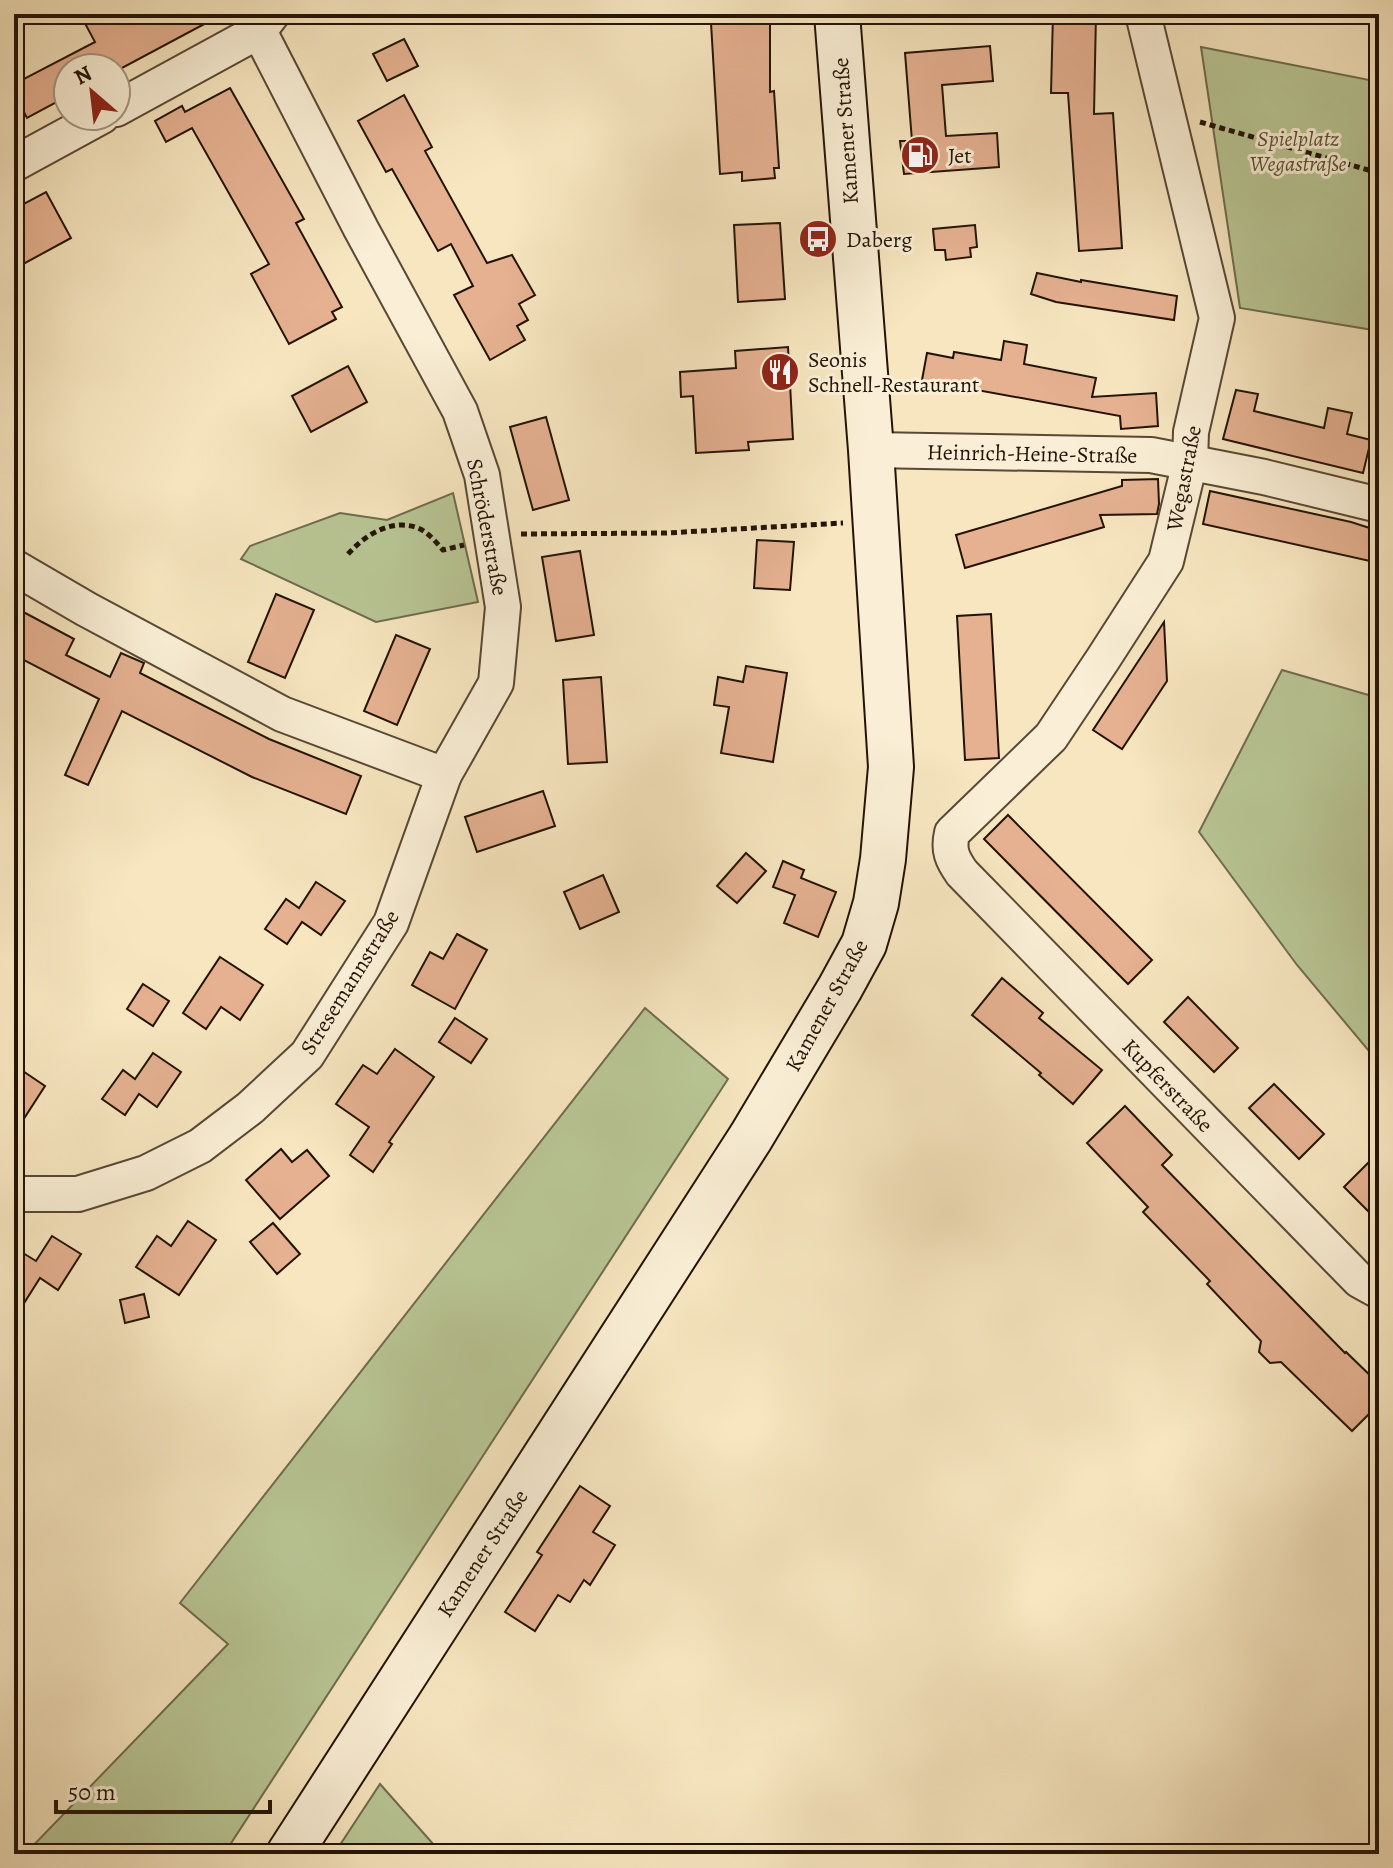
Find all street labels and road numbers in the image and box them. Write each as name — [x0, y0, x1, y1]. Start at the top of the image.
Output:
street label: Kamener Straße — [826, 57, 866, 205]
street label: Wegastraße — [1159, 423, 1209, 535]
street label: Heinrich-Heine-Straße — [927, 437, 1137, 471]
street label: Schröderstraße — [459, 456, 515, 598]
street label: Stresemannstraße — [293, 904, 406, 1061]
street label: Kamener Straße — [778, 934, 876, 1077]
street label: Kupferstraße — [1115, 1032, 1220, 1139]
street label: Kamener Straße — [430, 1484, 535, 1623]

